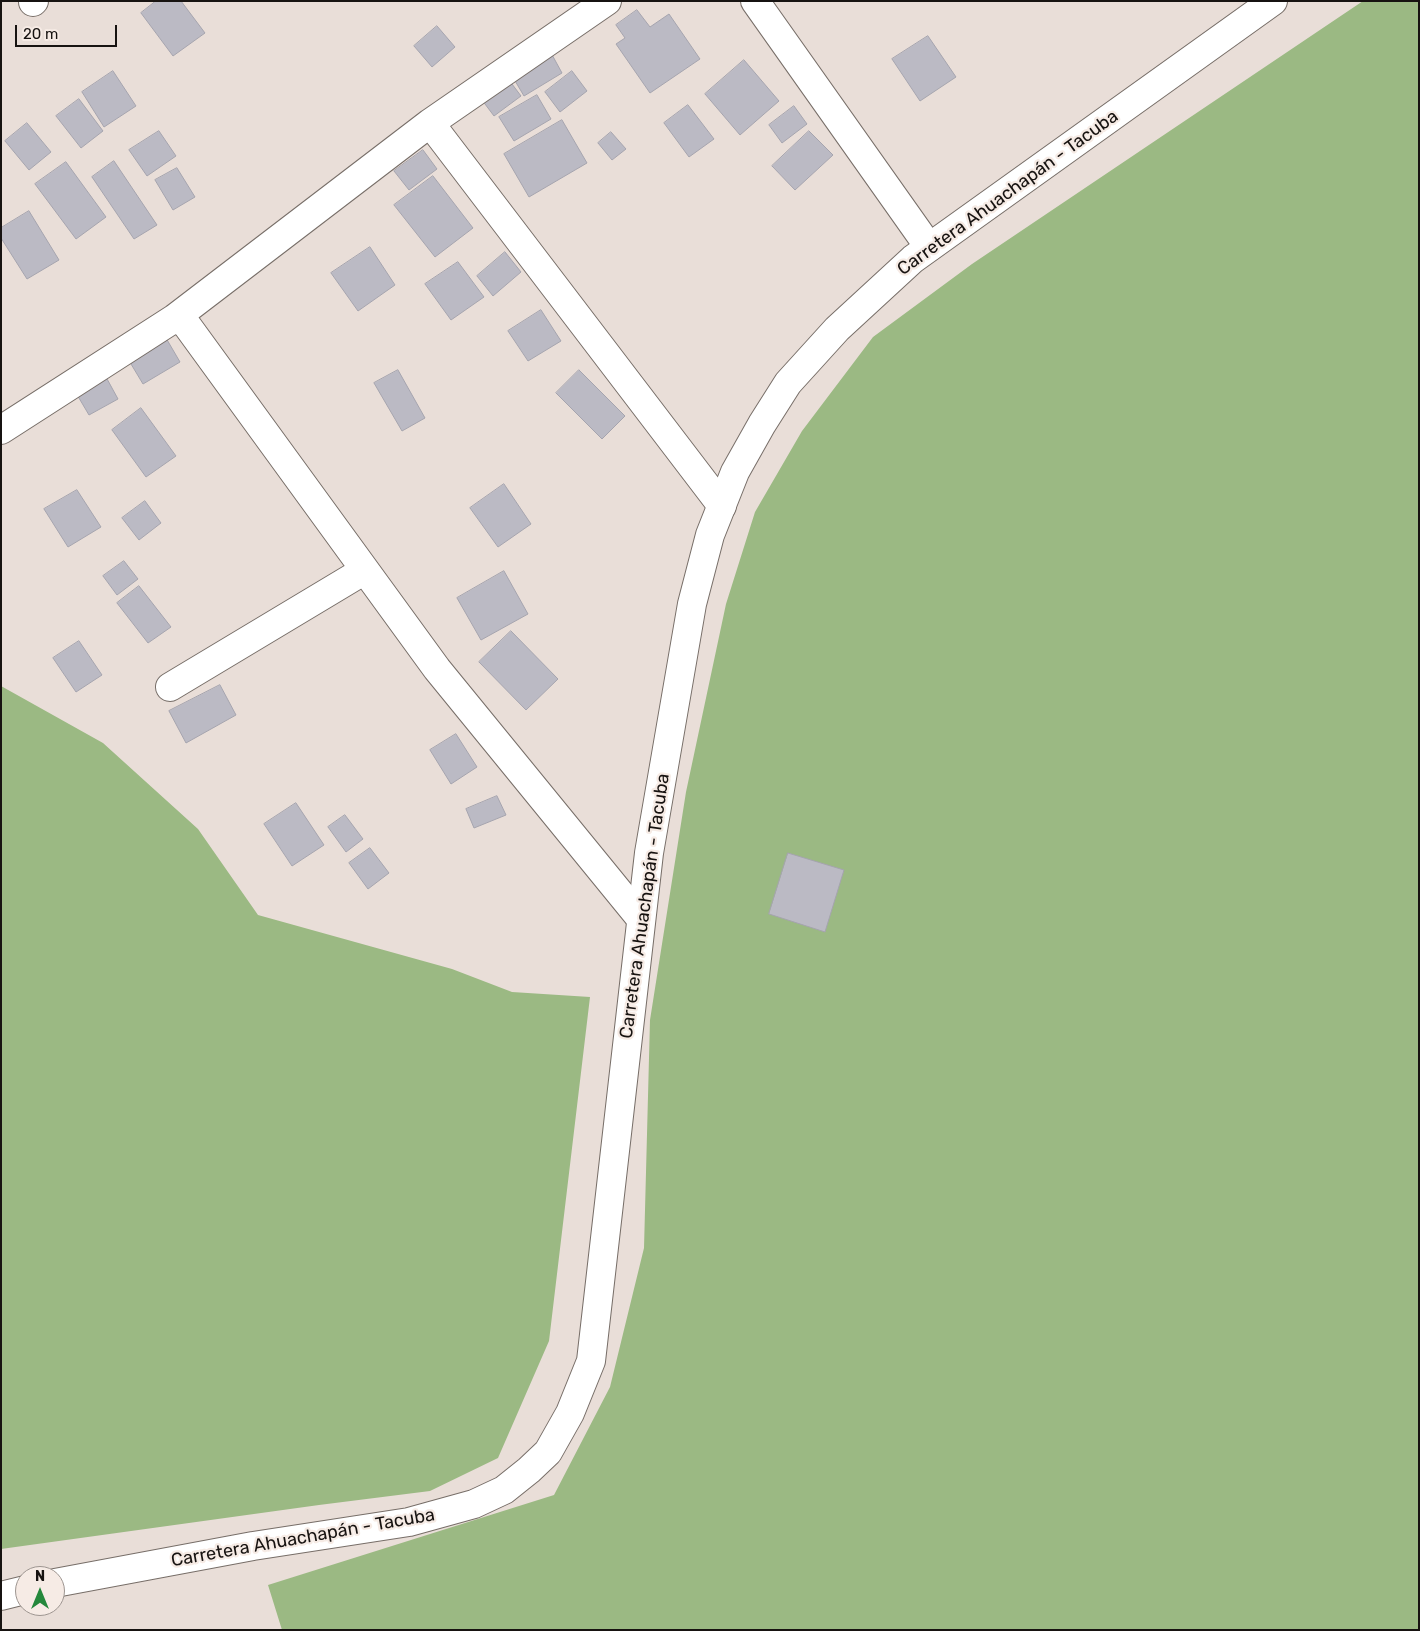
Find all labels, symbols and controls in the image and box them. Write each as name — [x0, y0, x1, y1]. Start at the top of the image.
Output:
scale bar — [18, 15, 120, 47]
text: 20 m — [23, 25, 58, 43]
street label: Carretera Ahuachapán - Tacuba — [893, 106, 1123, 280]
street label: Carretera Ahuachapán - Tacuba — [616, 772, 674, 1040]
street label: Carretera Ahuachapán - Tacuba — [169, 1504, 437, 1572]
north arrow — [15, 1566, 65, 1616]
text: N — [35, 1568, 45, 1585]

